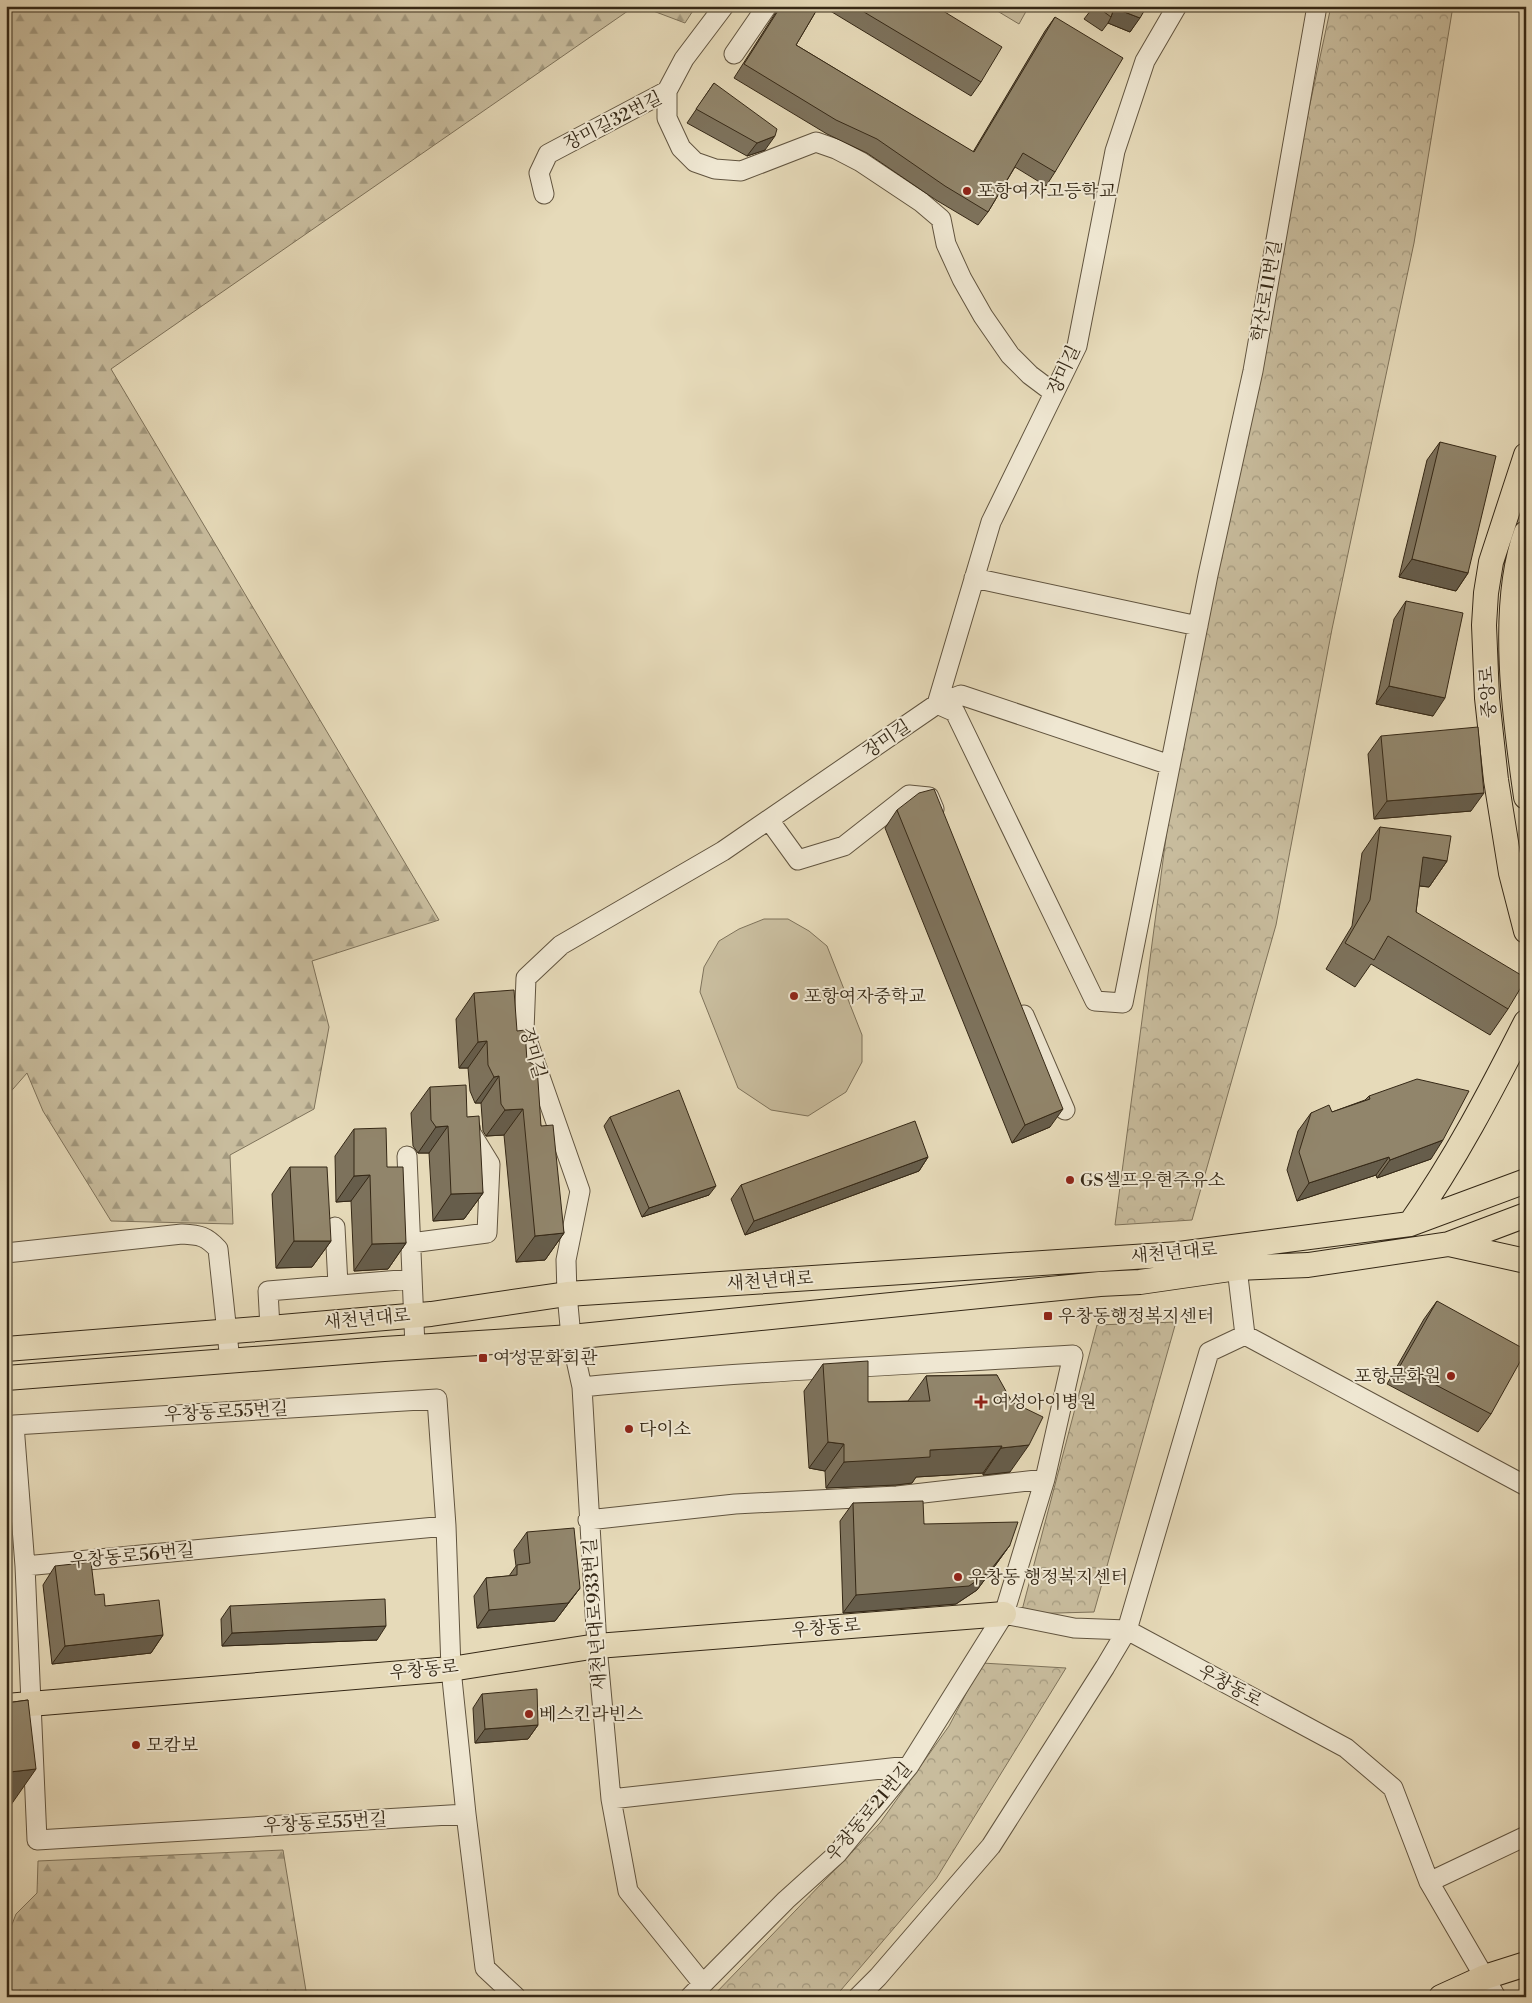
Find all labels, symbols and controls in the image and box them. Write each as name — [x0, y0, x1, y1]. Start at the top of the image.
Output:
street label: 장미길32번길 — [560, 86, 666, 156]
place label: 포항여자고등학교 — [977, 180, 1117, 203]
marker: 포항여자고등학교 — [961, 185, 973, 197]
street label: 학산로11번길 — [1247, 238, 1287, 344]
street label: 장미길 — [1043, 341, 1085, 399]
street label: 중앙로 — [1475, 665, 1501, 719]
street label: 장미길 — [859, 715, 915, 763]
place label: 포항여자중학교 — [804, 985, 926, 1008]
marker: 포항여자중학교 — [788, 990, 800, 1002]
street label: 장미길 — [515, 1025, 551, 1081]
place label: GS셀프우현주유소 — [1080, 1169, 1225, 1192]
marker: GS셀프우현주유소 — [1064, 1174, 1076, 1186]
street label: 새천년대로 — [1130, 1238, 1218, 1268]
street label: 새천년대로 — [726, 1266, 814, 1296]
street label: 새천년대로 — [323, 1304, 411, 1334]
place label: 우창동행정복지센터 — [1058, 1305, 1215, 1328]
marker: 우창동행정복지센터 — [1042, 1310, 1054, 1322]
place label: 여성문화회관 — [493, 1347, 598, 1370]
marker: 여성문화회관 — [477, 1352, 489, 1364]
place label: 포항문화원 — [1354, 1365, 1441, 1388]
marker: 포항문화원 — [1445, 1370, 1457, 1382]
place label: 여성아이병원 — [992, 1391, 1096, 1414]
marker: 여성아이병원 — [974, 1395, 988, 1409]
street label: 우창동로55번길 — [163, 1397, 289, 1427]
place label: 다이소 — [639, 1418, 691, 1441]
marker: 다이소 — [623, 1423, 635, 1435]
street label: 새천년대로933번길 — [578, 1537, 612, 1691]
street label: 우창동로56번길 — [69, 1539, 195, 1573]
place label: 우창동 행정복지센터 — [968, 1566, 1128, 1589]
marker: 우창동 행정복지센터 — [952, 1571, 964, 1583]
street label: 우창동로 — [790, 1614, 862, 1642]
street label: 우창동로 — [388, 1655, 460, 1685]
street label: 우창동로 — [1194, 1660, 1266, 1712]
place label: 베스킨라빈스 — [539, 1703, 644, 1726]
marker: 베스킨라빈스 — [523, 1708, 535, 1720]
place label: 모캄보 — [146, 1734, 198, 1757]
marker: 모캄보 — [130, 1739, 142, 1751]
street label: 우창동로21번길 — [821, 1758, 917, 1866]
street label: 우창동로55번길 — [262, 1808, 388, 1838]

